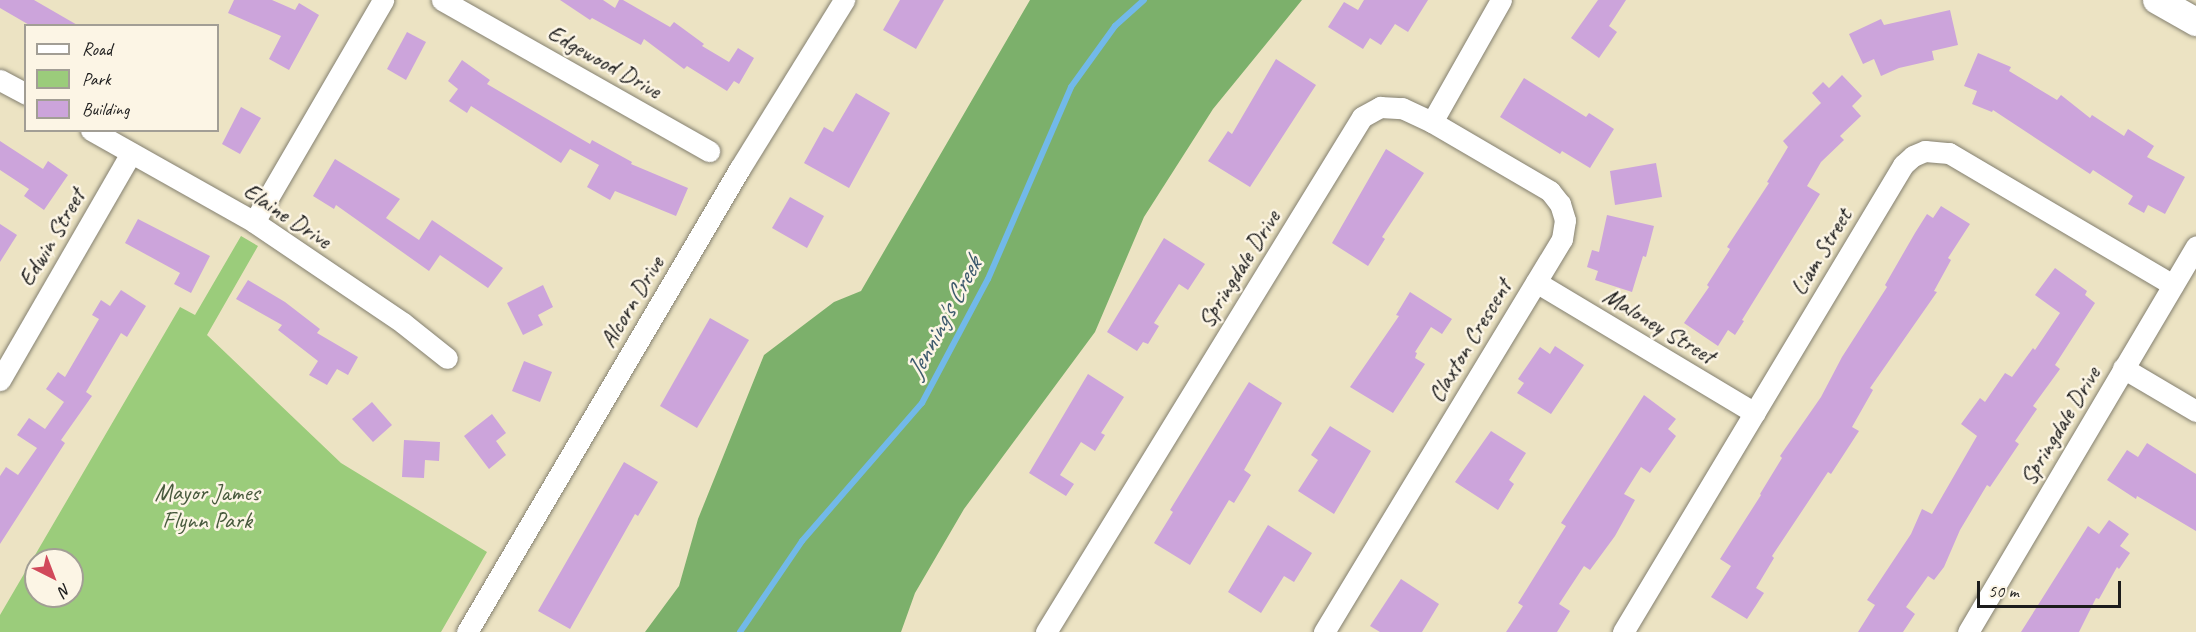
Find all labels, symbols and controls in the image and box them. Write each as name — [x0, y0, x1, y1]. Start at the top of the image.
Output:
street label: Edgewood Drive — [542, 19, 666, 105]
legend — [24, 24, 219, 132]
text: Road — [82, 38, 112, 60]
text: Park — [82, 68, 111, 90]
text: Building — [82, 98, 129, 120]
street label: Elaine Drive — [238, 177, 336, 255]
street label: Edwin Street — [13, 184, 91, 292]
street label: Liam Street — [1784, 203, 1858, 301]
street label: Springdale Drive — [1192, 205, 1286, 333]
street label: Alcorn Drive — [594, 251, 670, 353]
water label: Jenning's Creek — [899, 253, 989, 383]
street label: Claxton Crescent — [1422, 274, 1518, 408]
street label: Maloney Street — [1598, 281, 1720, 371]
street label: Springdale Drive — [2013, 362, 2107, 490]
park label: Mayor James Flynn Park — [154, 479, 260, 535]
north arrow — [24, 548, 84, 608]
scale bar — [1980, 569, 2124, 607]
text: N — [54, 579, 75, 601]
text: 50 m — [1988, 580, 2019, 602]

